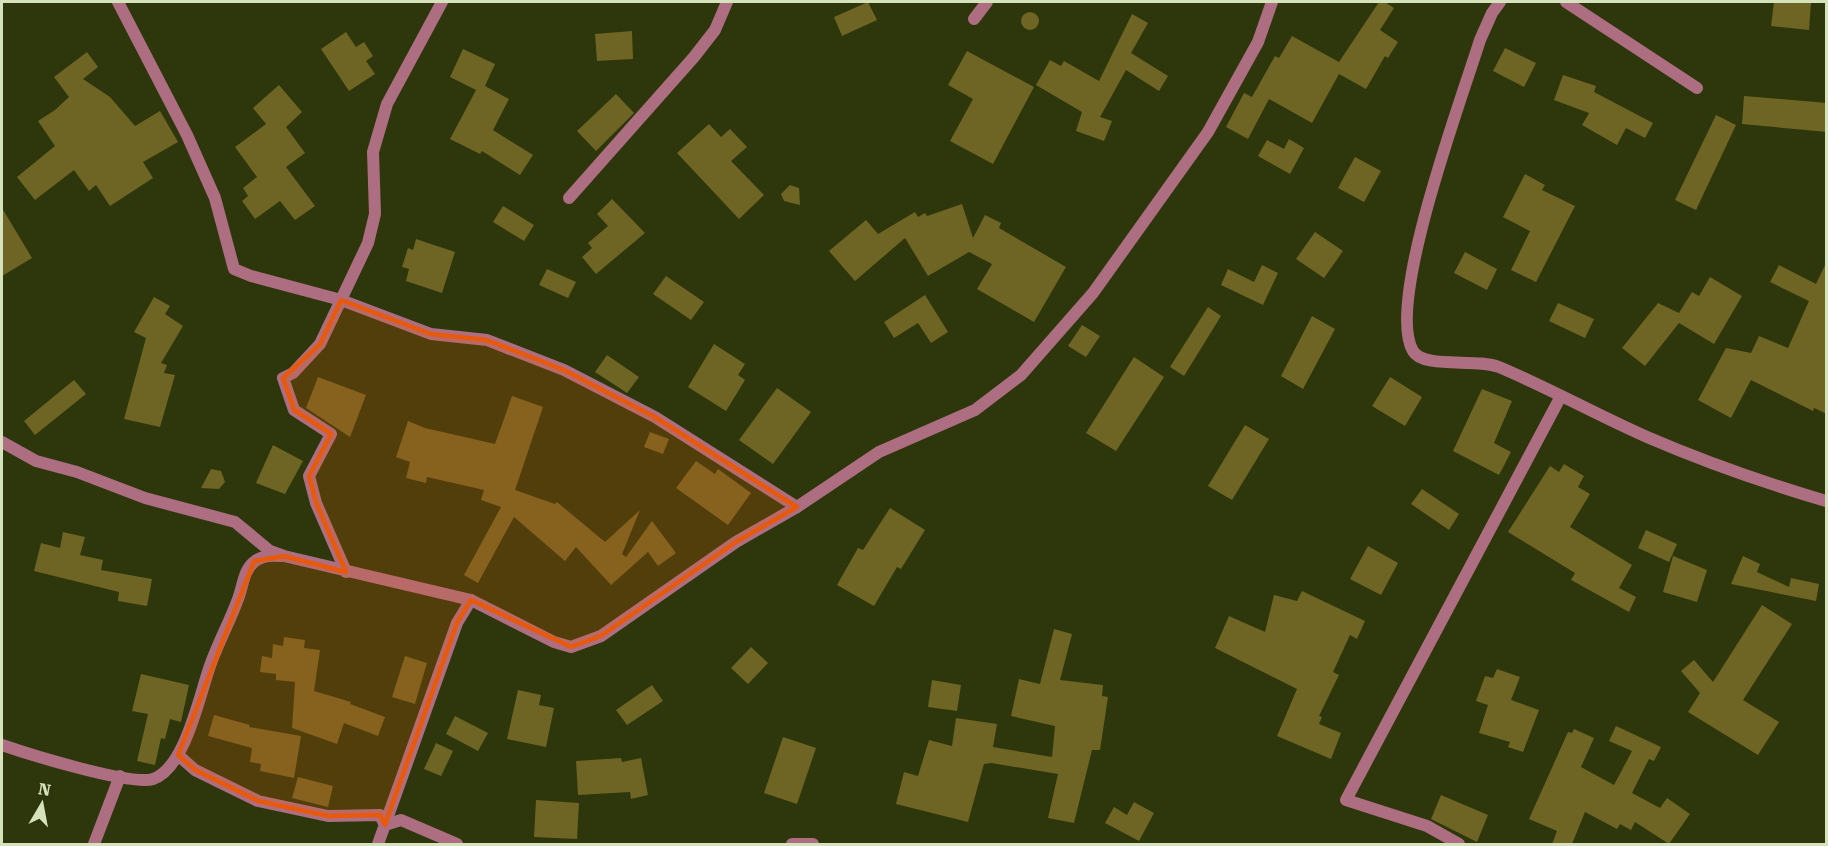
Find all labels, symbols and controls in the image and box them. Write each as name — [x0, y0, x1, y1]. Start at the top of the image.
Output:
north arrow — [12, 774, 72, 834]
text: N — [37, 779, 52, 800]

